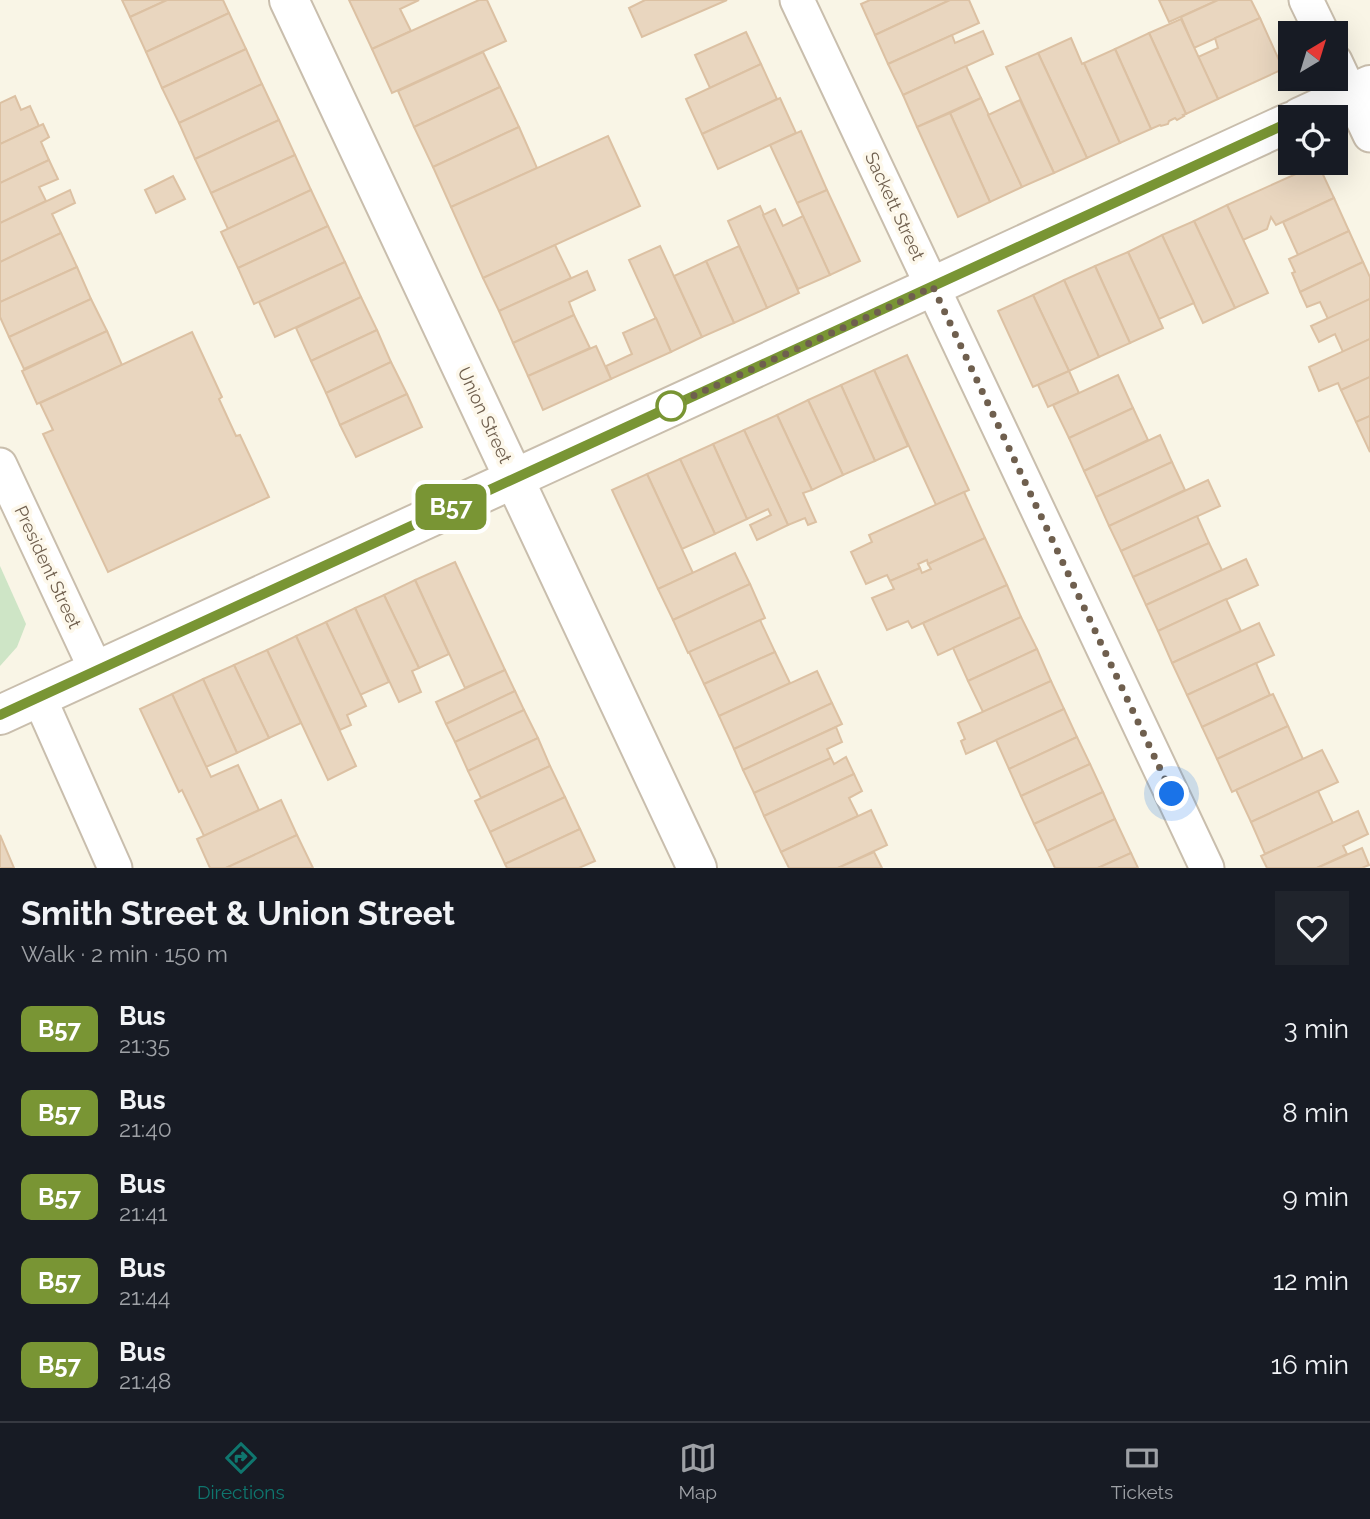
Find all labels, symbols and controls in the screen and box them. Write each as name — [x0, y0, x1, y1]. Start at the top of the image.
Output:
north arrow — [1278, 21, 1348, 91]
map controls — [1278, 21, 1348, 175]
button: locate — [1278, 105, 1348, 175]
street label: Sackett Street — [861, 149, 929, 263]
street label: Union Street — [454, 364, 516, 466]
unlabelled marker — [656, 391, 686, 421]
line badge: B57 — [411, 484, 491, 530]
text: B57 — [429, 492, 473, 521]
street label: President Street — [10, 502, 86, 632]
your location — [1154, 776, 1189, 811]
button: heart — [1275, 891, 1349, 965]
text: Smith Street & Union Street — [21, 894, 455, 933]
text: Walk · 2 min · 150 m — [21, 940, 228, 967]
text: Bus — [119, 1001, 166, 1031]
text: B57 — [38, 1014, 81, 1043]
text: 3 min — [1284, 1014, 1349, 1044]
text: 21:35 — [119, 1031, 170, 1058]
text: Bus — [119, 1085, 166, 1115]
text: B57 — [38, 1098, 81, 1127]
text: 8 min — [1282, 1098, 1349, 1128]
text: 21:40 — [119, 1115, 172, 1142]
text: Bus — [119, 1169, 166, 1199]
text: B57 — [38, 1182, 81, 1211]
text: 9 min — [1282, 1182, 1349, 1212]
text: 21:41 — [119, 1199, 168, 1226]
text: Bus — [119, 1253, 166, 1283]
text: B57 — [38, 1266, 81, 1295]
text: 12 min — [1273, 1266, 1349, 1296]
text: 21:44 — [119, 1283, 170, 1310]
text: Bus — [119, 1337, 166, 1367]
text: B57 — [38, 1350, 81, 1379]
text: 16 min — [1271, 1350, 1349, 1380]
text: 21:48 — [119, 1367, 171, 1394]
tab: Directions — [197, 1439, 285, 1503]
tab: Map — [678, 1439, 717, 1503]
tab: Tickets — [1111, 1439, 1173, 1503]

